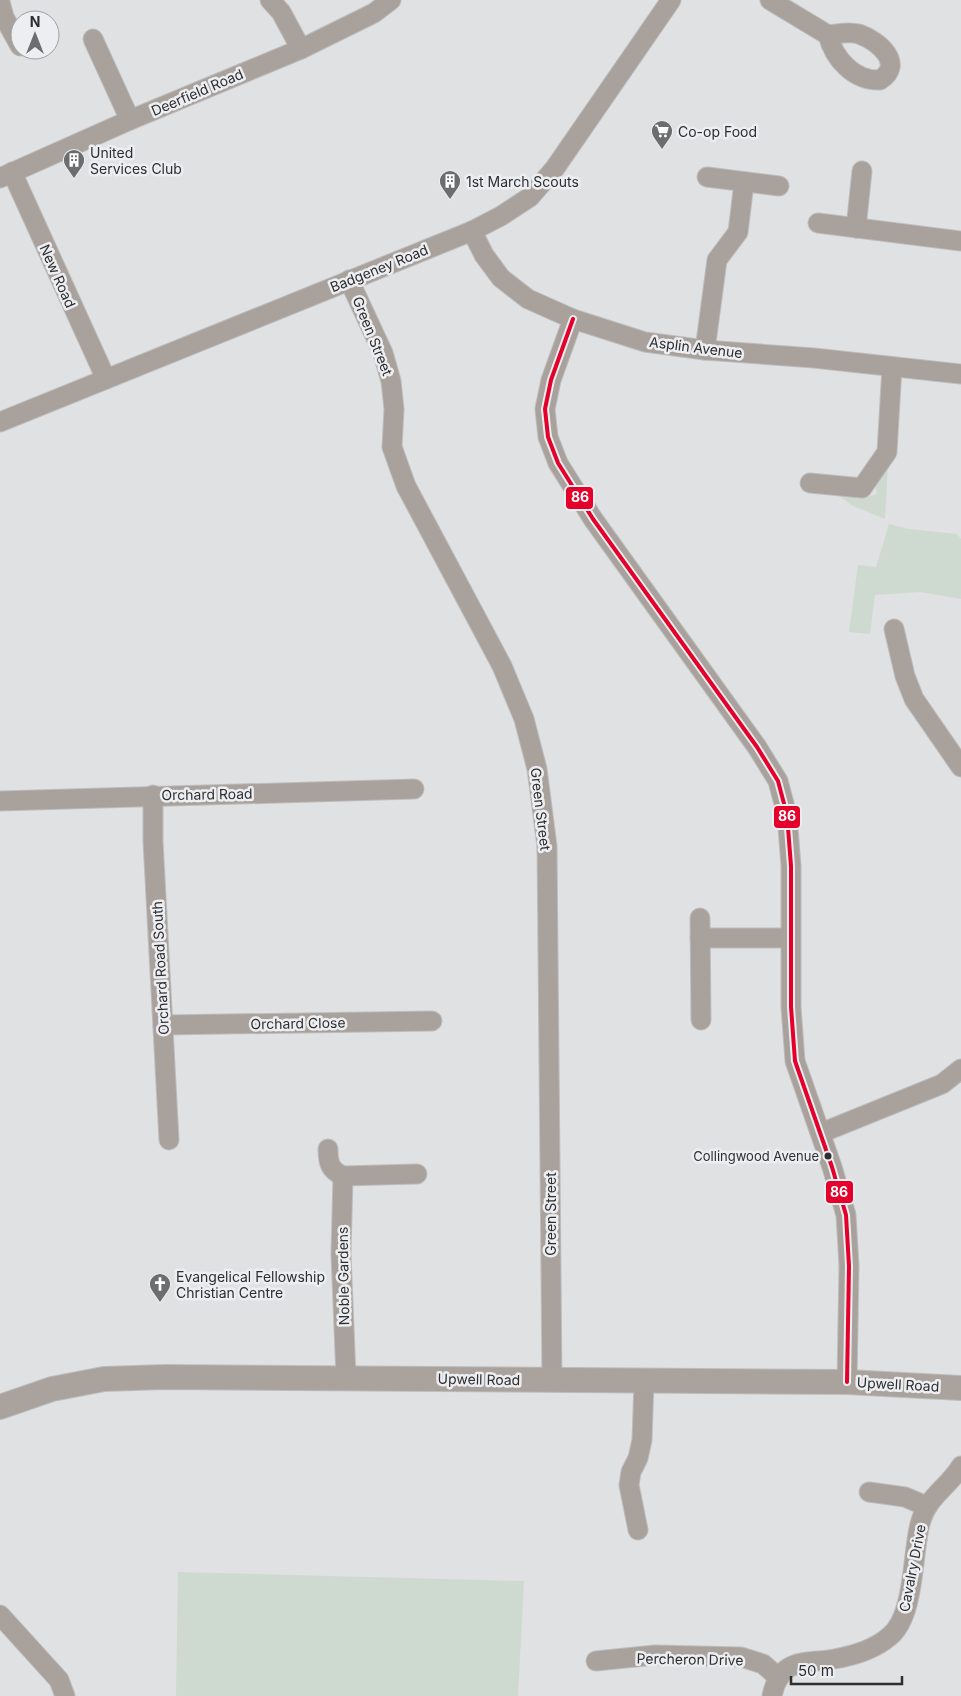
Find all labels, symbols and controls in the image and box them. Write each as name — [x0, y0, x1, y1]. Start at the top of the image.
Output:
north arrow — [10, 10, 60, 60]
text: N — [30, 13, 40, 30]
street label: Deerfield Road — [148, 65, 246, 119]
supermarket icon: Co-op Food — [650, 119, 674, 150]
place label: Co-op Food — [678, 123, 757, 140]
place label: United Services Club — [90, 144, 182, 177]
building icon: United Services Club — [62, 148, 86, 179]
building icon: 1st March Scouts — [438, 169, 462, 200]
place label: 1st March Scouts — [466, 173, 579, 190]
street label: Badgeney Road — [328, 241, 430, 295]
street label: New Road — [36, 242, 80, 310]
street label: Green Street — [349, 294, 397, 378]
street label: Asplin Avenue — [648, 333, 744, 361]
line badge: 86 — [565, 486, 594, 510]
text: 86 — [571, 488, 589, 505]
street label: Green Street — [527, 767, 555, 852]
street label: Orchard Road — [161, 785, 253, 803]
line badge: 86 — [773, 805, 801, 829]
text: 86 — [778, 807, 796, 824]
street label: Orchard Road South — [148, 901, 172, 1035]
street label: Orchard Close — [250, 1014, 346, 1032]
place label: Collingwood Avenue — [693, 1148, 819, 1164]
marker: Collingwood Avenue — [823, 1151, 833, 1161]
street label: Green Street — [542, 1172, 559, 1256]
line badge: 86 — [825, 1180, 854, 1204]
text: 86 — [830, 1183, 848, 1200]
street label: Noble Gardens — [334, 1226, 352, 1326]
place label: Evangelical Fellowship Christian Centre — [176, 1268, 325, 1301]
church icon: Evangelical Fellowship Christian Centre — [148, 1272, 172, 1303]
street label: Upwell Road — [438, 1370, 520, 1388]
street label: Upwell Road — [856, 1373, 940, 1395]
street label: Cavalry Drive — [895, 1523, 929, 1613]
street label: Percheron Drive — [636, 1650, 744, 1668]
scale bar — [791, 1654, 902, 1686]
text: 50 m — [798, 1661, 834, 1680]

